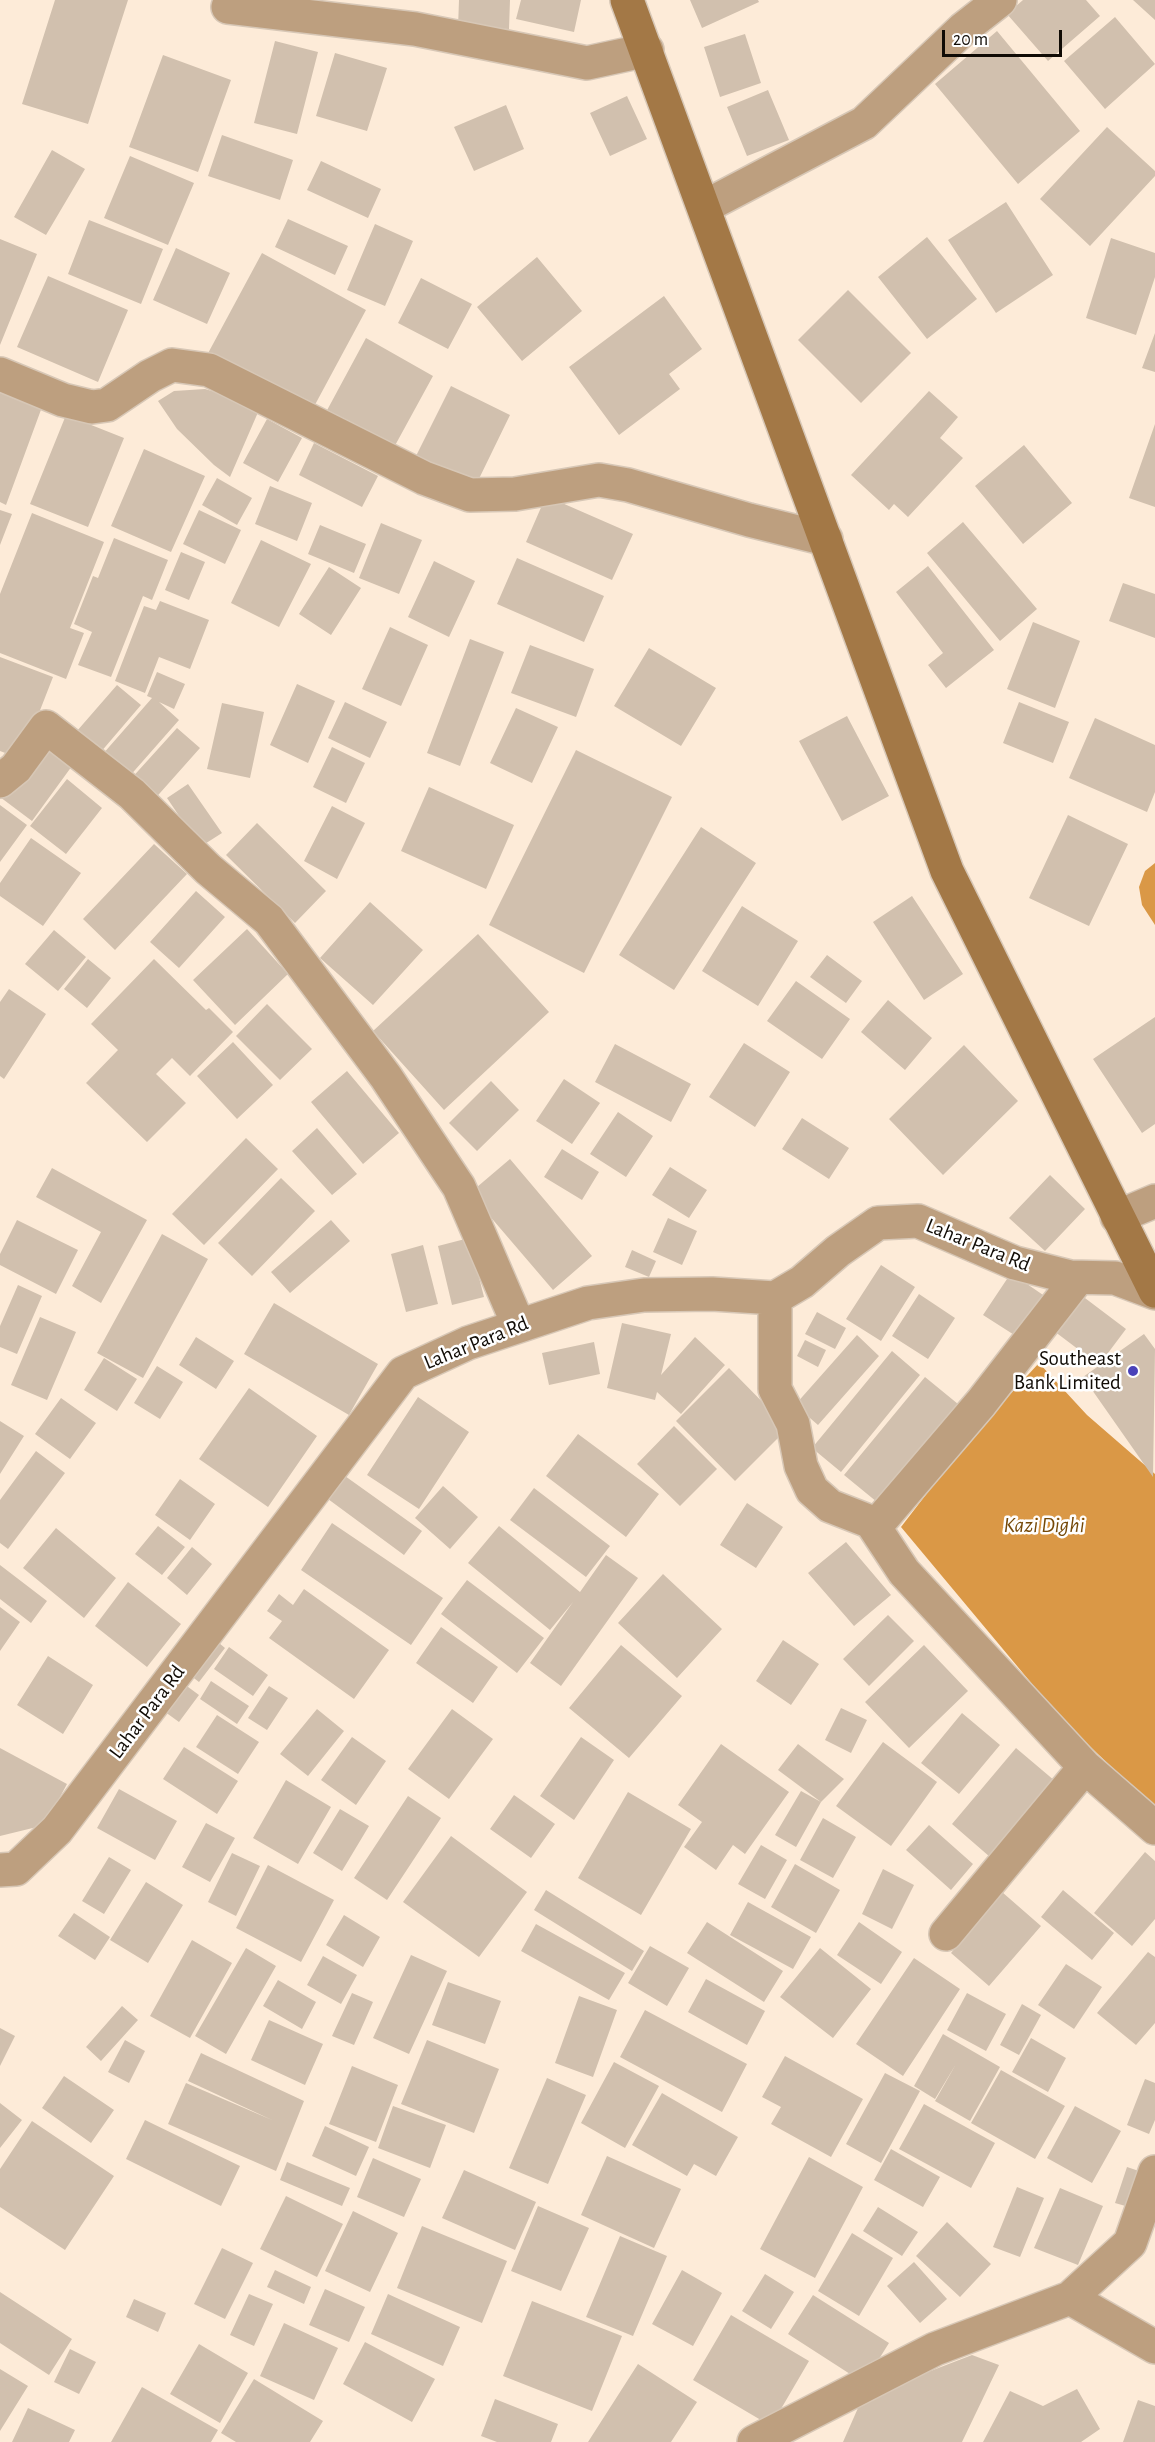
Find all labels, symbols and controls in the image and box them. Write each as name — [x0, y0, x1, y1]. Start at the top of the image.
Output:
scale bar — [945, 18, 1065, 56]
text: 20 m — [953, 31, 988, 49]
street label: Lahar Para Rd — [922, 1213, 1034, 1277]
street label: Lahar Para Rd — [420, 1311, 532, 1375]
place label: Southeast Bank Limited — [1014, 1346, 1121, 1396]
marker: Southeast Bank Limited — [1126, 1364, 1140, 1378]
water label: Kazi Dighi — [1004, 1512, 1084, 1538]
street label: Lahar Para Rd — [104, 1660, 190, 1764]

